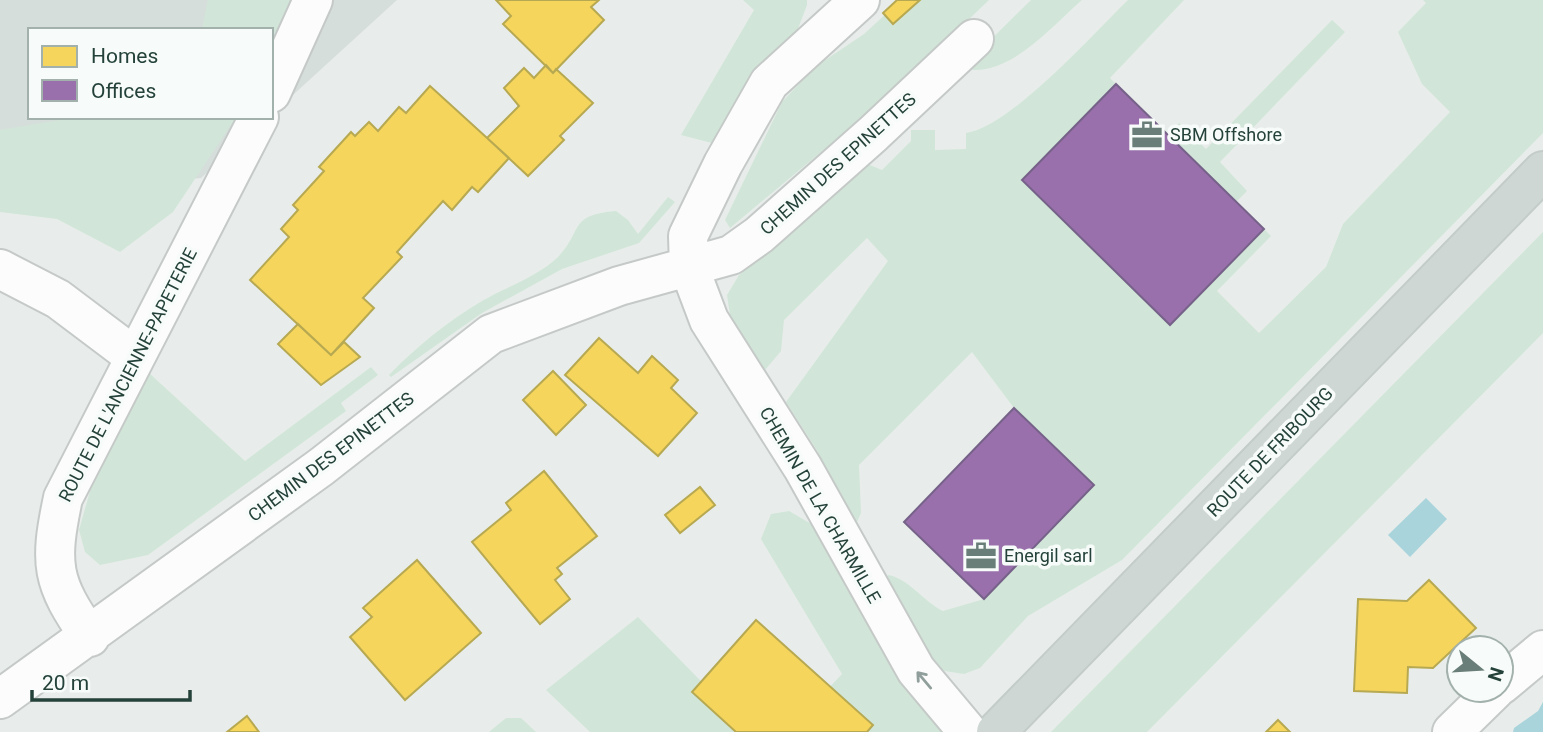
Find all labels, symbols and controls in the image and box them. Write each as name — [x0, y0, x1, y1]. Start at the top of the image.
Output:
legend — [28, 28, 273, 119]
text: Homes — [91, 44, 158, 68]
text: Offices — [91, 79, 156, 103]
street label: CHEMIN DES EPINETTES — [756, 88, 920, 239]
office icon: SBM Offshore — [1130, 118, 1164, 152]
place label: SBM Offshore — [1170, 124, 1282, 145]
street label: ROUTE DE L'ANCIENNE-PAPETERIE — [54, 244, 201, 505]
street label: ROUTE DE FRIBOURG — [1202, 383, 1337, 521]
street label: CHEMIN DES EPINETTES — [244, 387, 418, 526]
street label: CHEMIN DE LA CHARMILLE — [756, 403, 885, 607]
office icon: Energil sarl — [964, 539, 998, 573]
place label: Energil sarl — [1004, 545, 1093, 566]
north arrow — [1445, 634, 1515, 704]
scale bar — [32, 658, 189, 702]
text: N — [1483, 664, 1509, 684]
text: 20 m — [42, 671, 89, 695]
one-way arrow — [917, 671, 932, 689]

